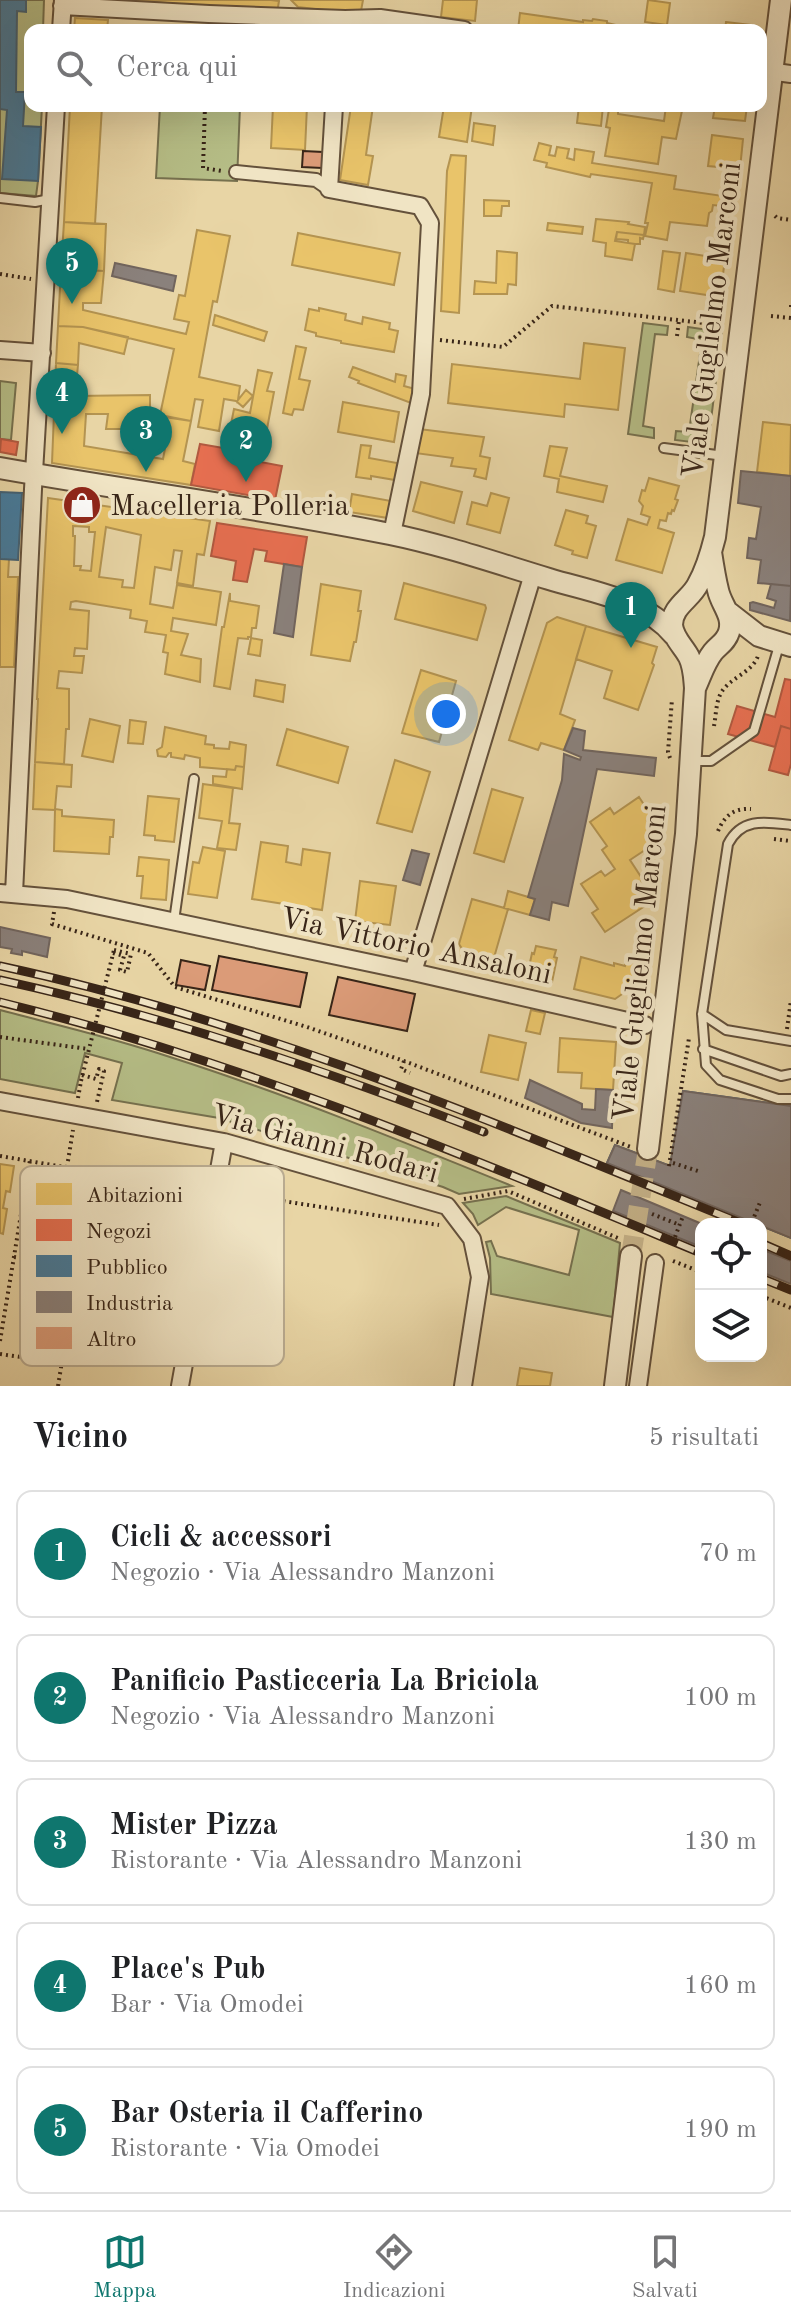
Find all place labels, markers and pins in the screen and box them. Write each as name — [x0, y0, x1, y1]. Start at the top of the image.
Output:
pin: 5 — [46, 238, 98, 304]
pin: 4 — [36, 368, 88, 434]
pin: 3 — [120, 406, 172, 472]
pin: 2 — [220, 416, 272, 482]
shop icon: Macelleria Polleria — [61, 484, 103, 526]
place label: Macelleria Polleria — [110, 492, 350, 522]
pin: 1 — [605, 582, 657, 648]

